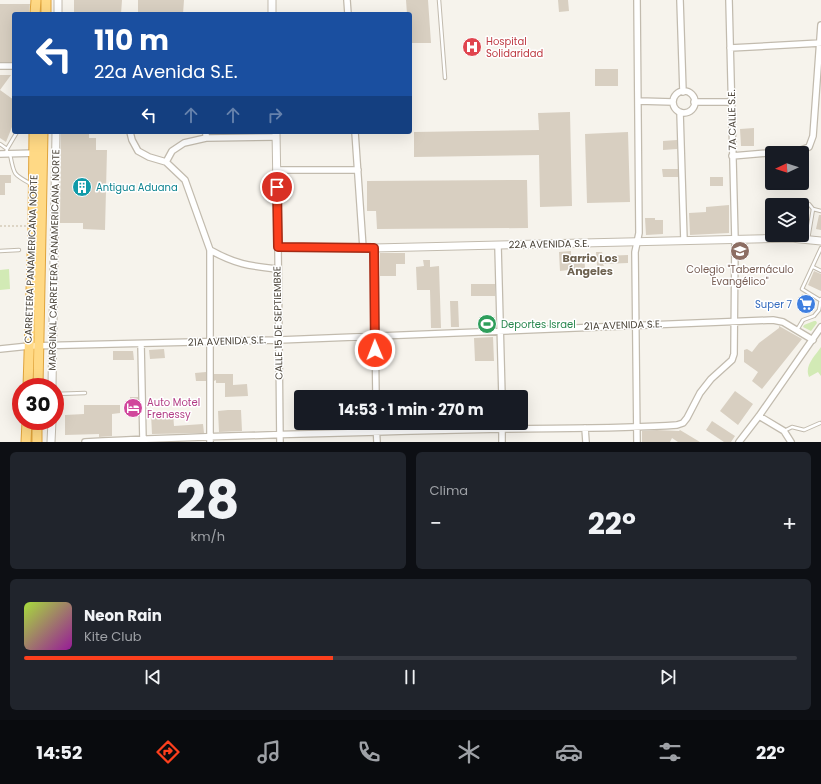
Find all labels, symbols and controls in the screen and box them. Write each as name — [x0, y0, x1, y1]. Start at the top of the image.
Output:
text: 110 m — [94, 21, 169, 60]
icon: left — [28, 28, 80, 80]
place label: Hospital Solidaridad — [486, 34, 543, 61]
hospital icon: Hospital Solidaridad — [461, 36, 483, 58]
text: 22a Avenida S.E. — [94, 59, 238, 84]
street label: 7A CALLE S.E. — [724, 89, 740, 151]
icon: left — [138, 104, 160, 126]
icon: ahead — [180, 104, 202, 126]
icon: ahead — [222, 104, 244, 126]
icon: right — [264, 104, 286, 126]
north arrow — [765, 146, 809, 190]
map controls — [765, 146, 809, 242]
street label: MARGINAL CARRETERA PANAMERICANA NORTE — [45, 149, 63, 371]
pin — [260, 170, 294, 204]
street label: CARRETERA PANAMERICANA NORTE — [21, 174, 41, 344]
building icon: Antigua Aduana — [71, 176, 93, 198]
icon: arrive — [266, 176, 288, 198]
place label: Antigua Aduana — [96, 180, 178, 195]
button: layers — [765, 198, 809, 242]
street label: 22A AVENIDA S.E. — [509, 236, 589, 252]
school or university icon: Colegio "Tabernáculo Evangélico" — [729, 240, 751, 262]
district label: Barrio Los Ángeles — [562, 250, 618, 279]
place label: Colegio "Tabernáculo Evangélico" — [686, 262, 794, 289]
street label: CALLE 15 DE SEPTIEMBRE — [270, 266, 286, 380]
supermarket icon: Super 7 — [795, 293, 817, 315]
place label: Super 7 — [755, 297, 793, 312]
sports icon: Deportes Israel — [476, 313, 498, 335]
street label: 21A AVENIDA S.E. — [584, 316, 662, 334]
place label: Deportes Israel — [501, 317, 576, 332]
position arrow — [354, 329, 396, 371]
street label: 21A AVENIDA S.E. — [188, 332, 266, 350]
speed limit sign: 30 — [12, 378, 64, 430]
place label: Auto Motel Frenessy — [147, 395, 200, 422]
hotel icon: Auto Motel Frenessy — [122, 397, 144, 419]
text: 14:53 · 1 min · 270 m — [338, 399, 484, 420]
text: 28 — [176, 464, 239, 537]
text: Clima — [430, 481, 468, 500]
text: 22° — [588, 502, 636, 545]
text: − — [430, 508, 442, 539]
text: + — [782, 508, 797, 539]
text: km/h — [190, 527, 225, 546]
text: Neon Rain — [84, 605, 162, 626]
text: Kite Club — [84, 627, 142, 646]
icon: previous — [142, 666, 164, 688]
icon: pause — [399, 666, 421, 688]
icon: next — [657, 666, 679, 688]
icon: directions — [154, 738, 182, 766]
icon: music — [255, 738, 283, 766]
icon: phone — [355, 738, 383, 766]
icon: climate — [455, 738, 483, 766]
icon: car — [555, 738, 583, 766]
icon: filters — [656, 738, 684, 766]
text: 14:52 — [36, 740, 82, 765]
text: 22° — [756, 740, 785, 765]

